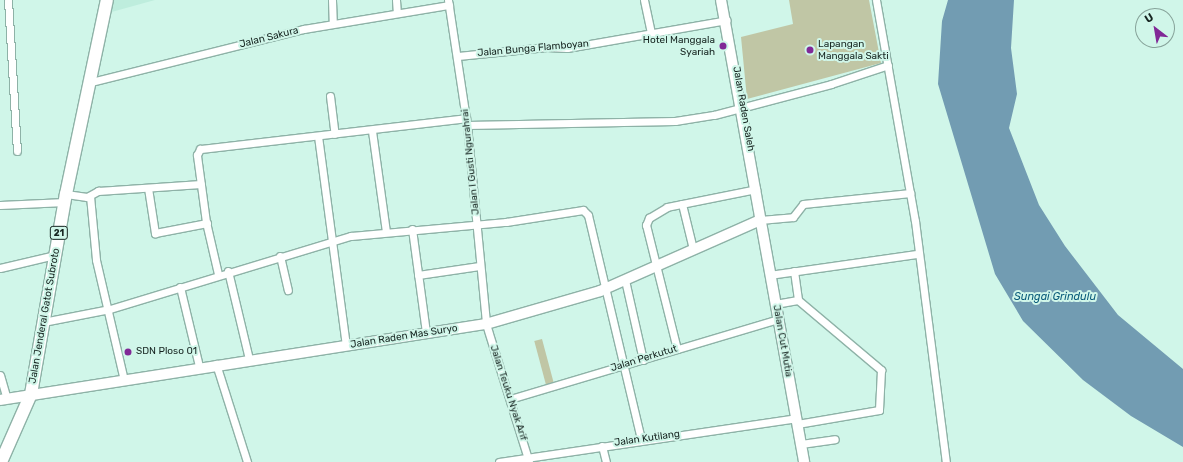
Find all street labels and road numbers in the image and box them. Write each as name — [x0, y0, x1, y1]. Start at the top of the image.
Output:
street label: Jalan Sakura — [238, 25, 300, 51]
street label: Jalan Bunga Flamboyan — [477, 38, 589, 60]
street label: Jalan Raden Saleh — [730, 65, 756, 153]
street label: Jalan I Gusti Ngurahrai — [459, 109, 483, 215]
road number: 21 — [49, 226, 69, 240]
street label: Jalan Jenderal Gatot Subroto — [27, 247, 63, 385]
street label: Jalan Cut Mutia — [770, 304, 794, 378]
street label: Jalan Raden Mas Suryo — [349, 323, 459, 351]
street label: Jalan Teuku Nyak Arif — [487, 343, 529, 443]
street label: Jalan Perkutut — [609, 343, 679, 375]
street label: Jalan Kutilang — [613, 428, 681, 450]

